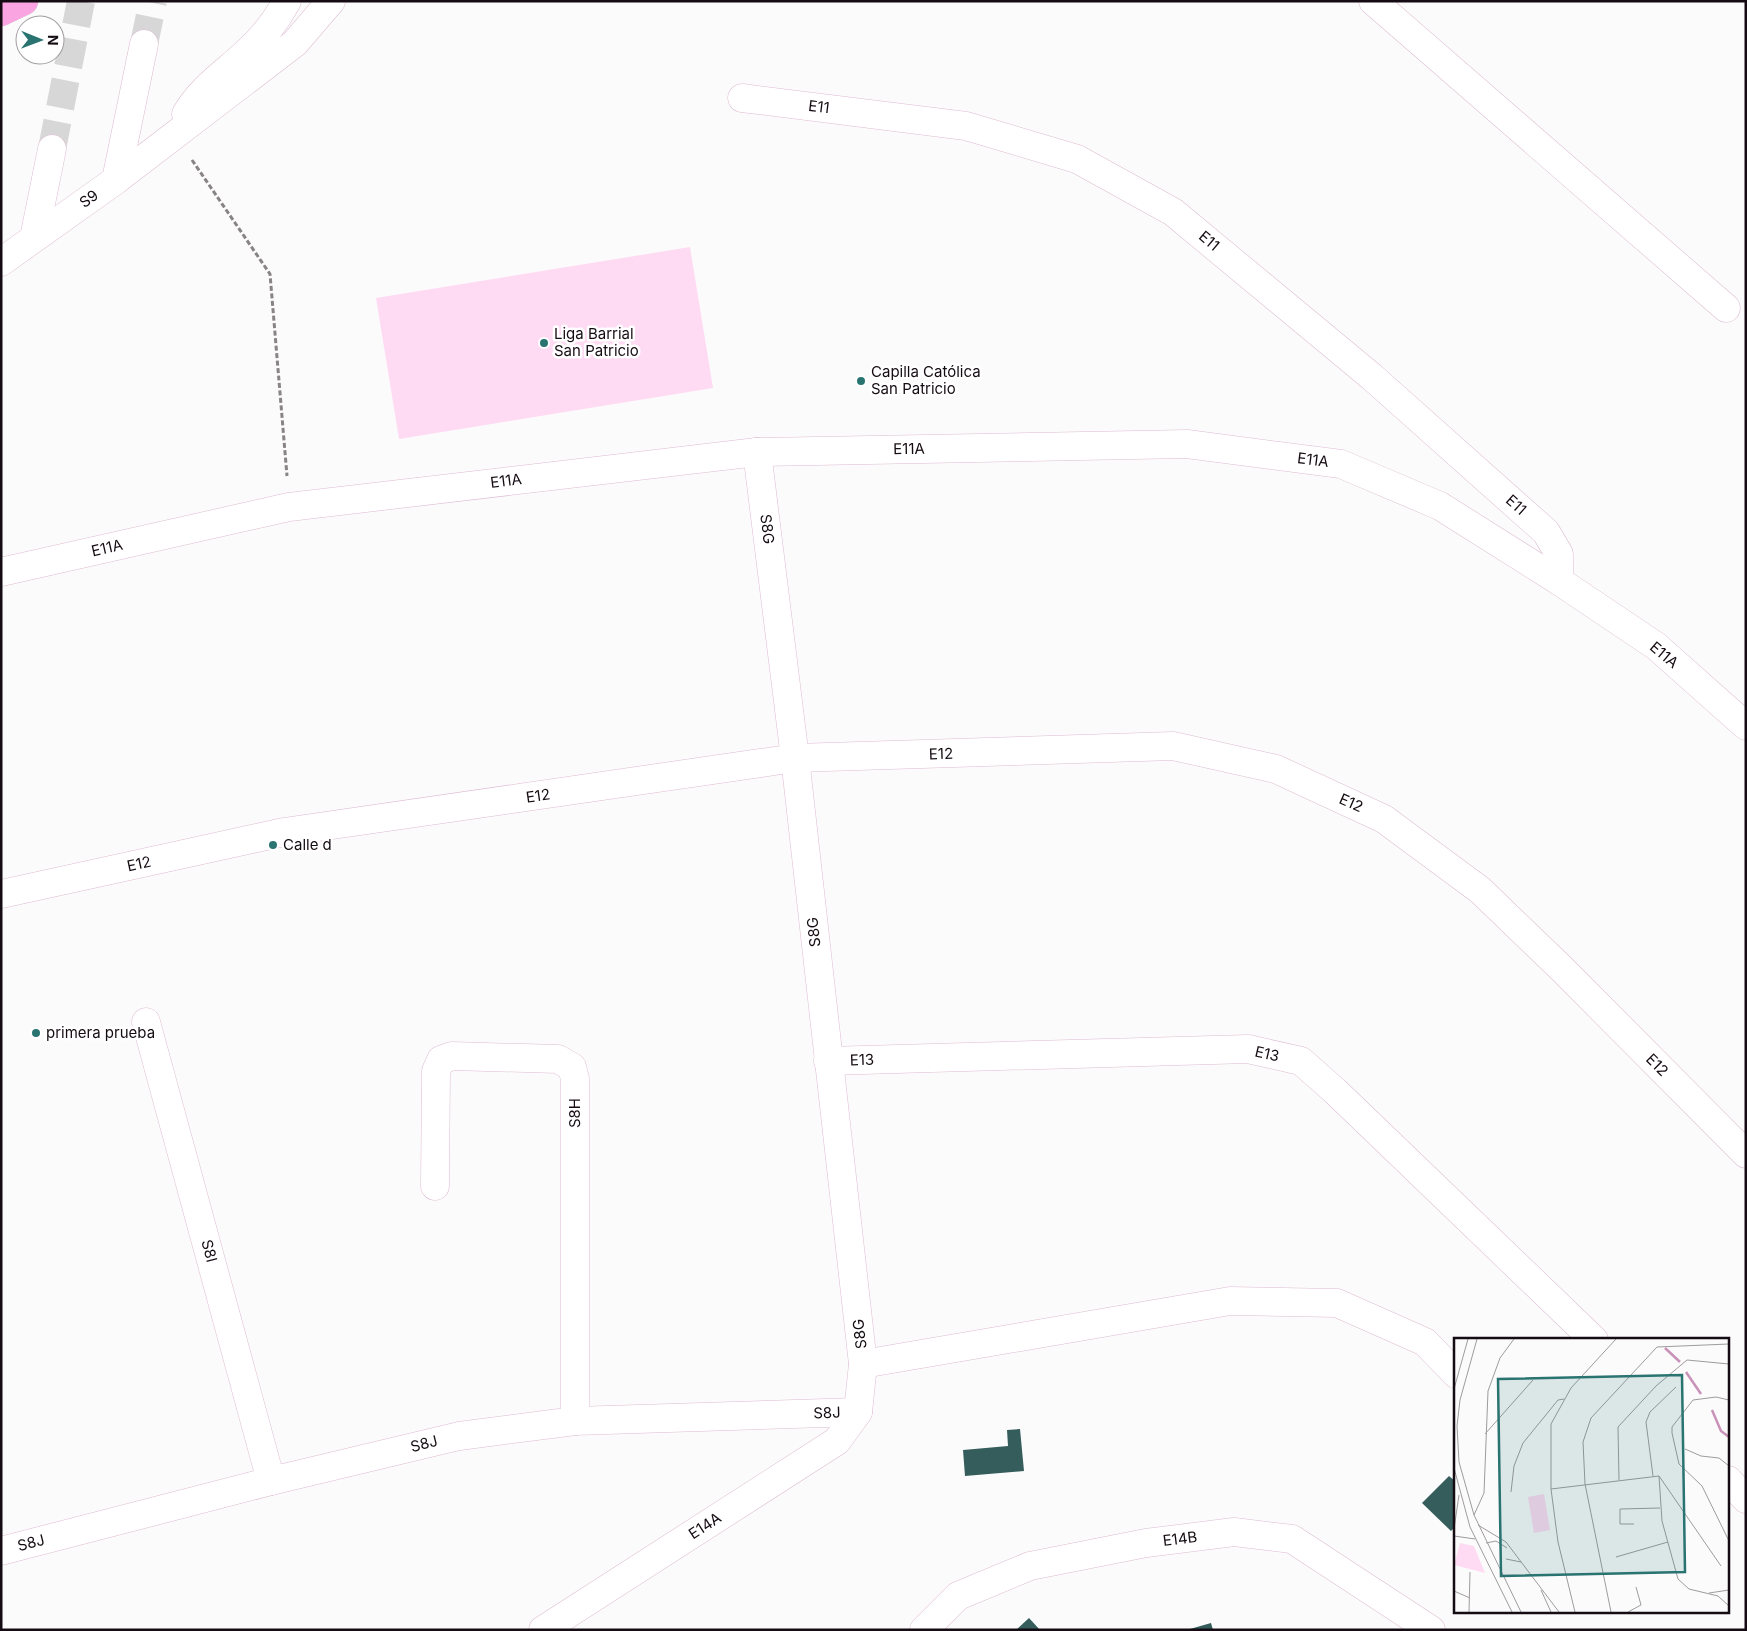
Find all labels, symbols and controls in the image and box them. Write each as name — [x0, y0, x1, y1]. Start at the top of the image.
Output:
north arrow — [15, 15, 65, 65]
text: N — [45, 35, 62, 46]
street label: E11 — [807, 96, 831, 117]
street label: S9 — [75, 185, 102, 212]
street label: E11 — [1195, 227, 1224, 255]
place label: Liga Barrial San Patricio — [554, 324, 639, 360]
marker: Liga Barrial San Patricio — [538, 337, 550, 349]
place label: Capilla Católica San Patricio — [871, 362, 981, 398]
marker: Capilla Católica San Patricio — [855, 375, 867, 387]
street label: E11A — [893, 439, 925, 458]
street label: E11A — [1296, 448, 1330, 471]
street label: E11A — [489, 469, 523, 492]
street label: E11 — [1502, 490, 1531, 519]
street label: S8G — [756, 513, 779, 545]
street label: E11A — [89, 535, 124, 560]
street label: E11A — [1646, 637, 1683, 672]
street label: E12 — [929, 744, 953, 763]
street label: E12 — [525, 784, 551, 807]
street label: E12 — [1336, 789, 1366, 816]
place label: Calle d — [283, 835, 332, 854]
marker: Calle d — [267, 839, 279, 851]
street label: E12 — [125, 852, 153, 875]
street label: S8G — [802, 916, 825, 948]
place label: primera prueba — [46, 1023, 155, 1042]
marker: primera prueba — [30, 1027, 42, 1039]
street label: E13 — [1253, 1042, 1281, 1066]
street label: E12 — [1642, 1049, 1673, 1080]
street label: E13 — [849, 1050, 875, 1069]
street label: S8H — [565, 1098, 584, 1128]
street label: S8I — [197, 1237, 222, 1264]
street label: S8G — [848, 1318, 871, 1350]
inset map — [1454, 1338, 1730, 1614]
street label: S8J — [813, 1403, 841, 1422]
street label: S8J — [408, 1431, 440, 1456]
street label: E14A — [685, 1508, 725, 1543]
street label: E14B — [1162, 1527, 1198, 1550]
street label: S8J — [15, 1530, 47, 1555]

